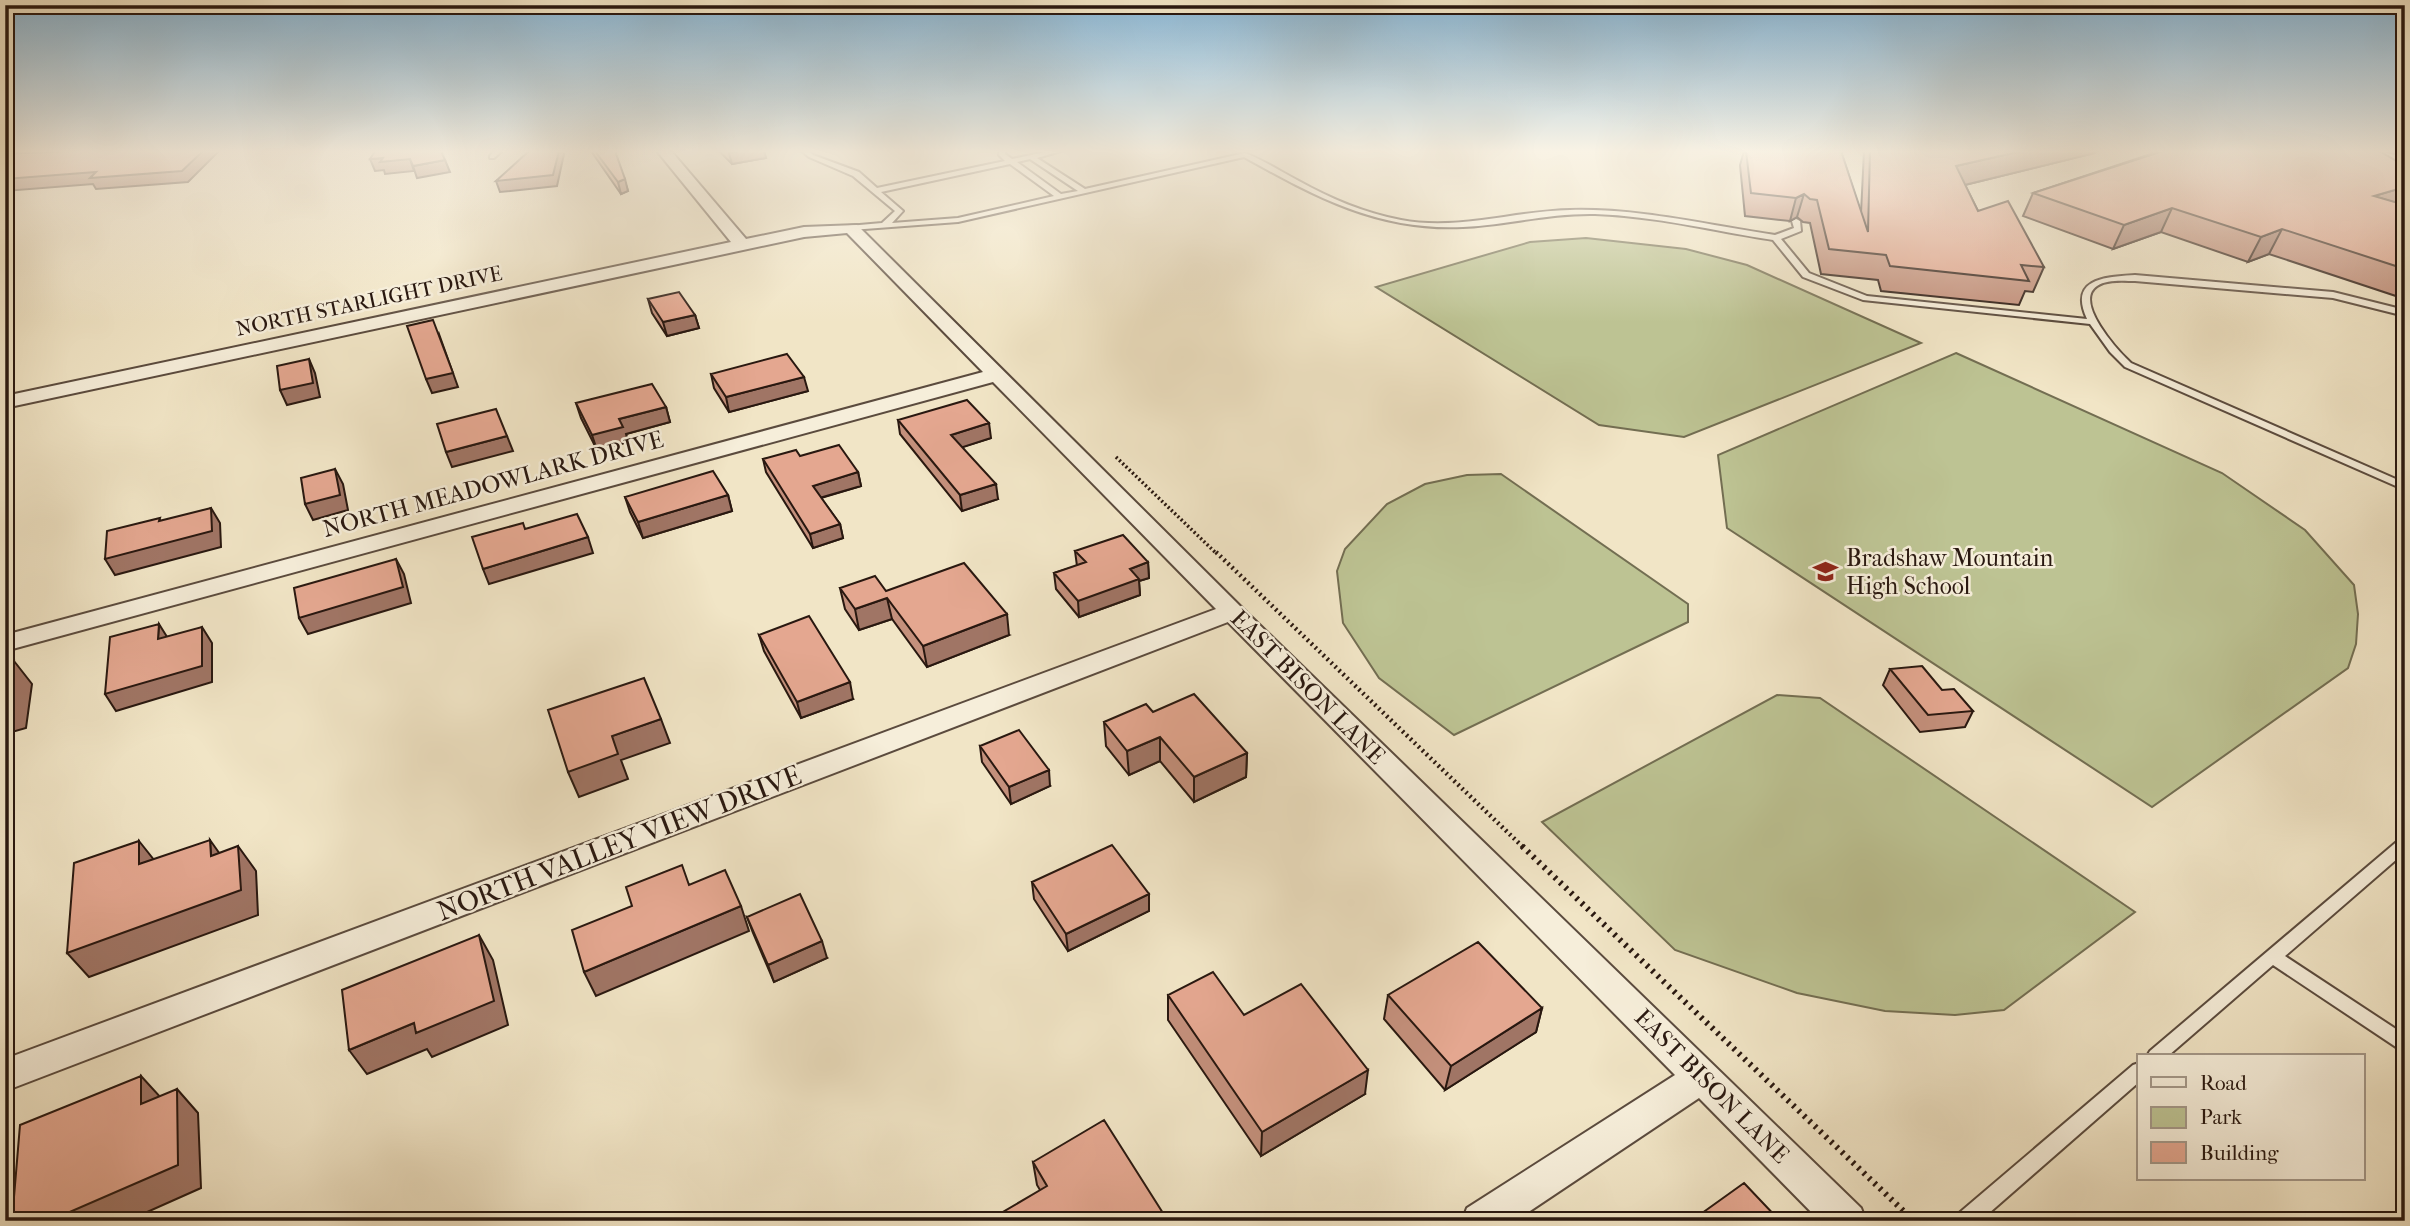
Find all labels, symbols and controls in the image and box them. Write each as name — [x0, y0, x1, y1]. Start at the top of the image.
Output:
street label: NORTH STARLIGHT DRIVE — [234, 261, 505, 341]
street label: NORTH MEADOWLARK DRIVE — [320, 425, 666, 543]
place label: Bradshaw Mountain High School — [1846, 544, 2054, 600]
school or university icon: Bradshaw Mountain High School — [1812, 558, 1840, 586]
street label: EAST BISON LANE — [1225, 604, 1391, 770]
street label: NORTH VALLEY VIEW DRIVE — [432, 758, 806, 928]
street label: EAST BISON LANE — [1629, 1003, 1795, 1169]
legend — [2137, 1054, 2364, 1180]
text: Road — [2200, 1071, 2247, 1095]
text: Park — [2200, 1105, 2242, 1129]
text: Building — [2200, 1141, 2279, 1165]

